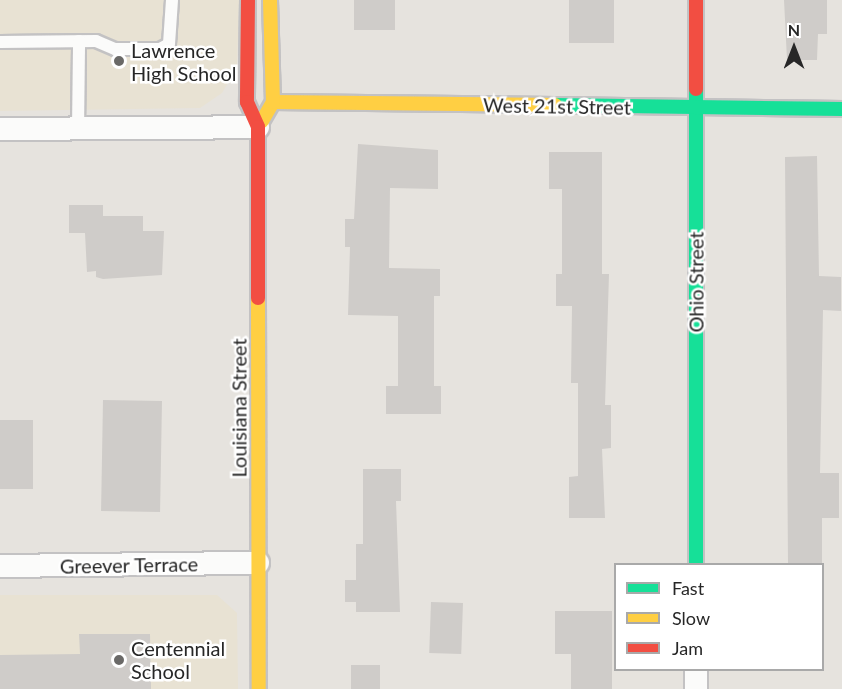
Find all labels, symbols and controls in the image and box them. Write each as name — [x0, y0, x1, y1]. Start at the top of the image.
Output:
north arrow — [764, 18, 824, 78]
text: N — [788, 20, 800, 39]
place label: Lawrence High School — [131, 38, 236, 85]
marker: Lawrence High School — [112, 54, 126, 68]
street label: West 21st Street — [483, 93, 631, 119]
street label: Ohio Street — [684, 232, 708, 332]
street label: Louisiana Street — [227, 338, 251, 478]
street label: Greever Terrace — [59, 552, 199, 578]
legend — [614, 563, 824, 671]
text: Fast — [672, 577, 704, 599]
text: Slow — [672, 607, 710, 629]
place label: Centennial School — [131, 636, 225, 683]
text: Jam — [672, 637, 703, 659]
marker: Centennial School — [112, 653, 126, 667]

